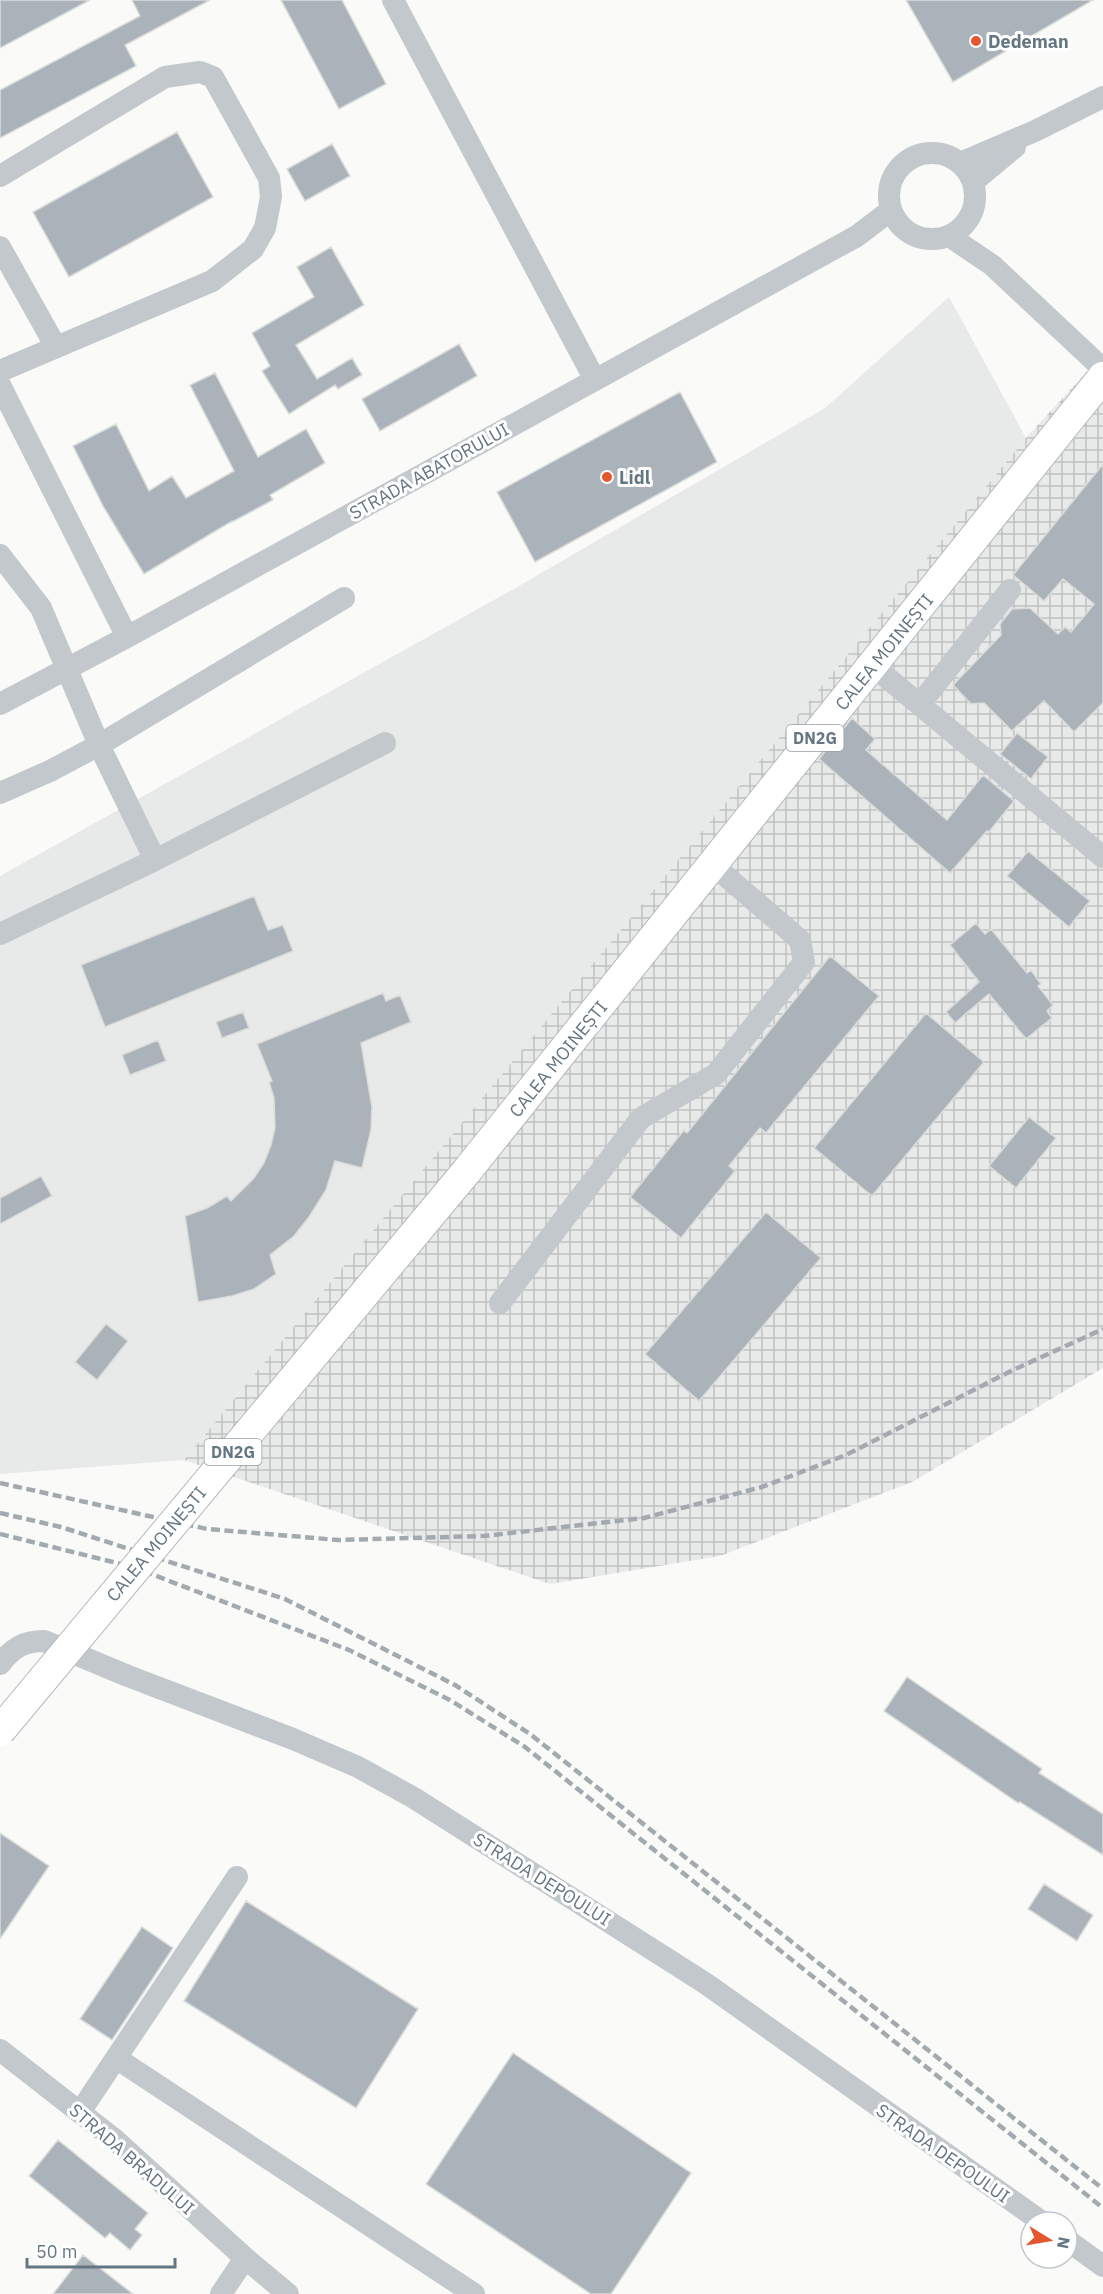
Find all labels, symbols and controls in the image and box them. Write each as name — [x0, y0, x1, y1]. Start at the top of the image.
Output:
place label: Dedeman — [988, 30, 1069, 53]
marker: Dedeman — [969, 34, 983, 48]
street label: STRADA ABATORULUI — [345, 418, 513, 524]
place label: Lidl — [619, 466, 651, 489]
marker: Lidl — [600, 470, 614, 484]
street label: CALEA MOINEȘTI — [830, 589, 938, 715]
road number: DN2G — [786, 725, 844, 751]
street label: CALEA MOINEȘTI — [504, 996, 612, 1122]
road number: DN2G — [204, 1439, 262, 1465]
street label: CALEA MOINEȘTI — [101, 1482, 211, 1606]
street label: STRADA DEPOULUI — [469, 1827, 615, 1931]
street label: STRADA BRADULUI — [65, 2098, 199, 2220]
street label: STRADA DEPOULUI — [872, 2098, 1014, 2208]
north arrow — [1019, 2210, 1079, 2270]
scale bar — [27, 2231, 176, 2269]
text: N — [1053, 2235, 1075, 2250]
text: 50 m — [36, 2240, 78, 2263]

